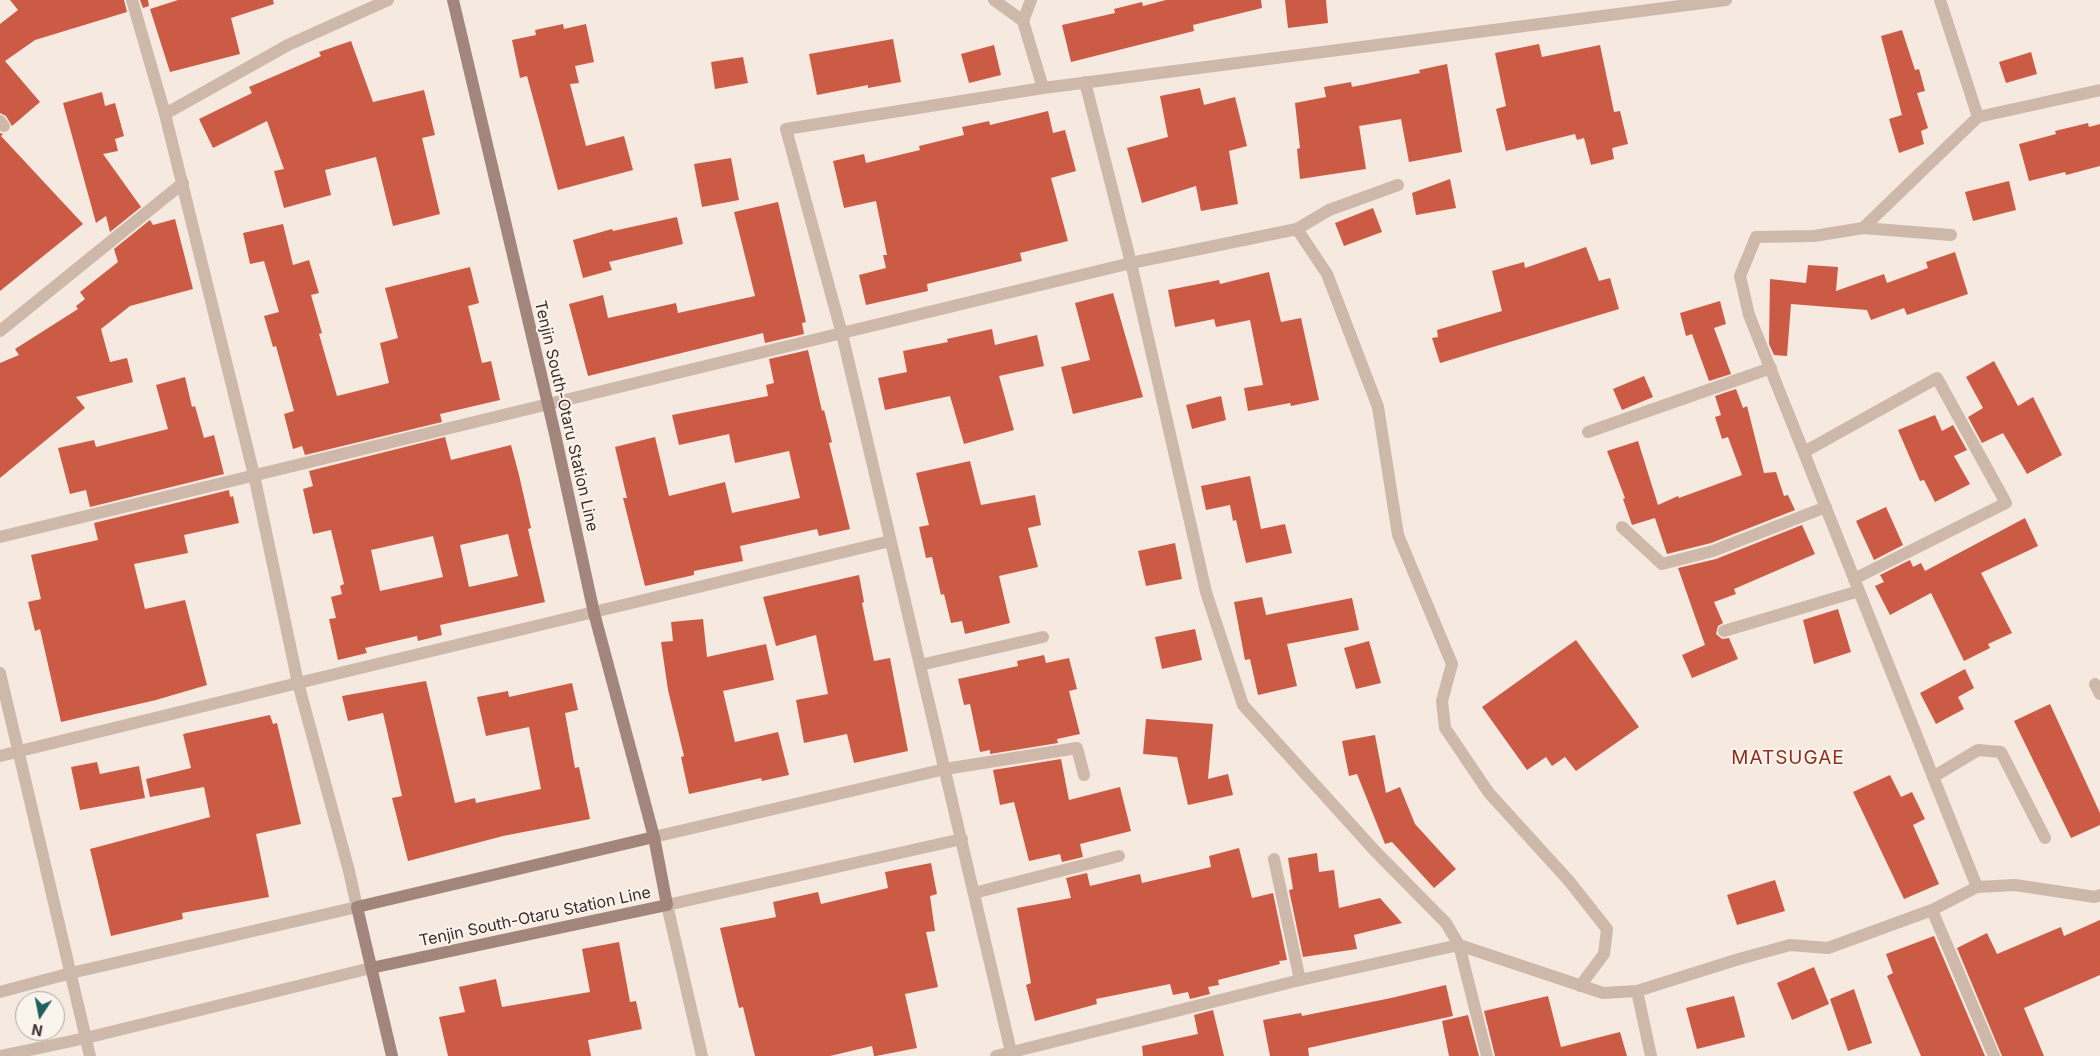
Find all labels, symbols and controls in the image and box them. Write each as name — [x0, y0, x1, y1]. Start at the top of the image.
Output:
street label: Tenjin South-Otaru Station Line — [530, 299, 602, 533]
district label: MATSUGAE — [1730, 747, 1846, 769]
street label: Tenjin South-Otaru Station Line — [417, 883, 653, 951]
north arrow — [15, 991, 65, 1041]
text: N — [30, 1021, 44, 1040]

